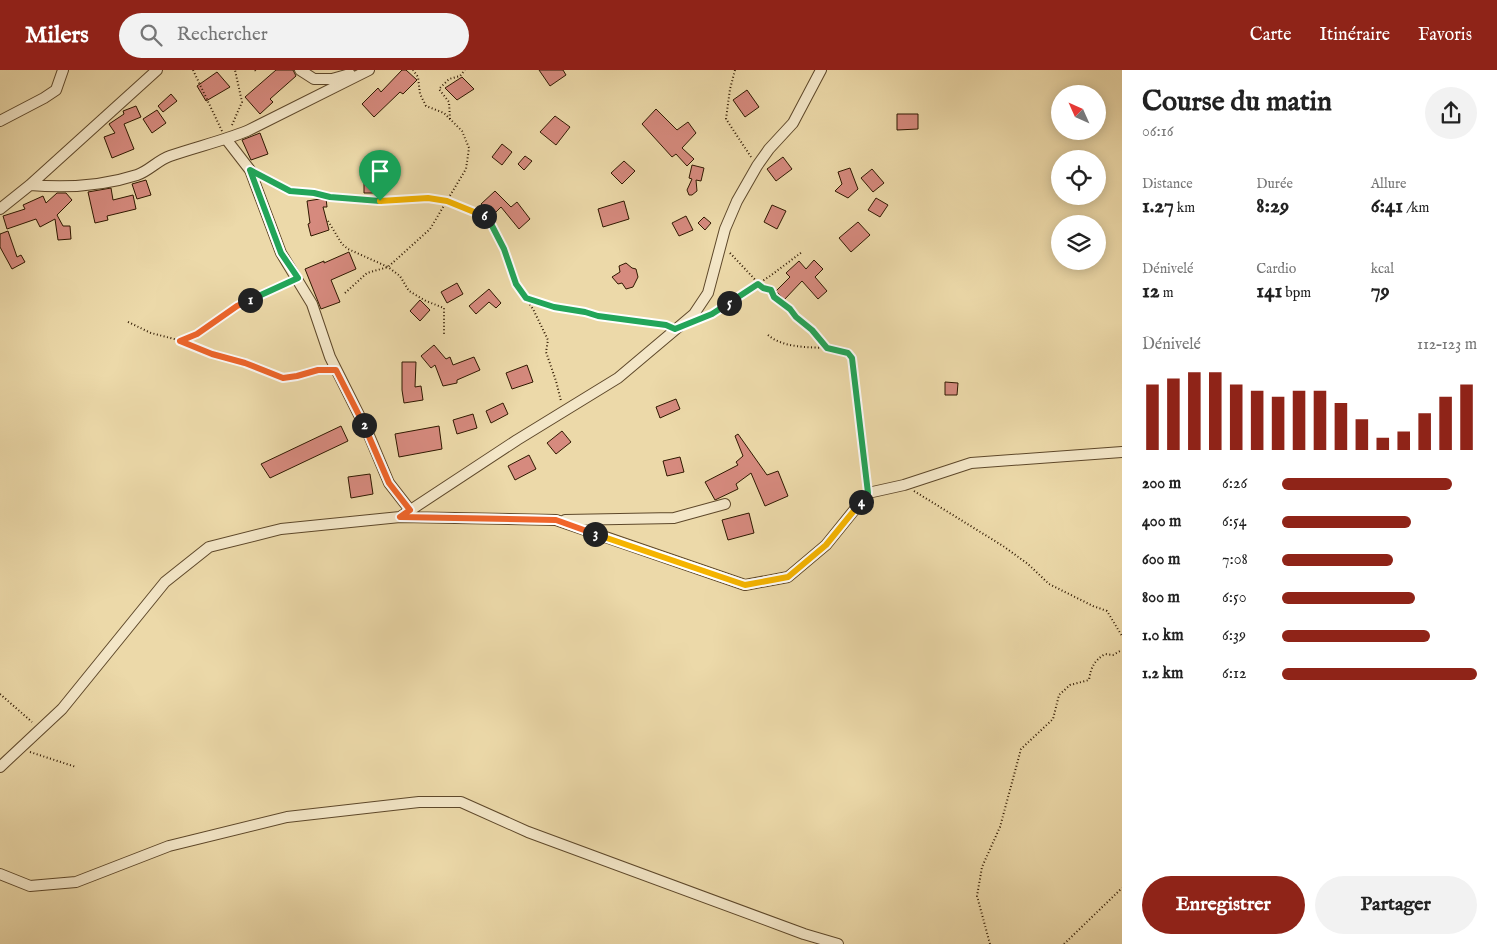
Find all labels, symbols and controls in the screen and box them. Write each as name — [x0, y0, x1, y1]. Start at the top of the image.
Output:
search box — [119, 13, 469, 58]
text: Milers — [25, 20, 89, 51]
icon: search — [137, 21, 165, 49]
text: Rechercher — [177, 23, 268, 47]
text: Carte — [1250, 24, 1292, 47]
text: Itinéraire — [1320, 24, 1390, 47]
text: Favoris — [1418, 24, 1472, 47]
north arrow — [1051, 85, 1106, 140]
map controls — [1051, 85, 1106, 270]
text: Course du matin — [1142, 85, 1332, 120]
button: share — [1425, 87, 1477, 139]
text: 06:16 — [1142, 122, 1174, 142]
pin — [359, 150, 401, 201]
button: locate — [1051, 150, 1106, 205]
icon: arrive — [366, 157, 394, 185]
text: Distance — [1142, 175, 1193, 193]
text: Durée — [1256, 175, 1293, 193]
text: Allure — [1371, 175, 1407, 193]
text: 1.27 — [1142, 193, 1174, 220]
text: 8:29 — [1256, 193, 1289, 220]
text: 6:41 — [1371, 193, 1403, 220]
text: km — [1174, 199, 1195, 217]
text: /km — [1403, 199, 1429, 217]
pin: 6 — [472, 204, 496, 228]
text: 6 — [482, 207, 487, 225]
button: layers — [1051, 215, 1106, 270]
text: Dénivelé — [1142, 260, 1194, 278]
text: Cardio — [1256, 260, 1296, 278]
text: kcal — [1371, 260, 1394, 278]
text: 12 — [1142, 278, 1160, 305]
text: 141 — [1256, 278, 1282, 305]
text: 79 — [1371, 278, 1390, 305]
text: m — [1160, 284, 1174, 302]
text: bpm — [1282, 284, 1311, 302]
pin: 1 — [238, 288, 262, 312]
pin: 5 — [716, 290, 742, 316]
text: 1 — [248, 291, 253, 309]
text: 5 — [727, 294, 732, 312]
text: Dénivelé — [1142, 335, 1201, 355]
text: 112–123 m — [1417, 335, 1477, 355]
pin: 2 — [352, 412, 376, 438]
text: 2 — [361, 416, 368, 434]
text: 200 m — [1142, 474, 1181, 494]
text: 6:26 — [1222, 474, 1247, 494]
pin: 4 — [848, 490, 874, 514]
text: 4 — [858, 493, 865, 511]
text: 400 m — [1142, 512, 1181, 532]
text: 6:54 — [1222, 512, 1247, 532]
pin: 3 — [582, 522, 608, 546]
text: 3 — [593, 525, 598, 543]
text: 600 m — [1142, 550, 1180, 570]
text: 7:08 — [1222, 550, 1248, 570]
text: 800 m — [1142, 588, 1180, 608]
text: 6:50 — [1222, 588, 1247, 608]
text: 1.0 km — [1142, 626, 1184, 646]
text: 6:39 — [1222, 626, 1246, 646]
text: 1.2 km — [1142, 664, 1183, 684]
text: 6:12 — [1222, 664, 1246, 684]
button: Enregistrer — [1142, 876, 1305, 934]
button: Partager — [1315, 876, 1477, 934]

